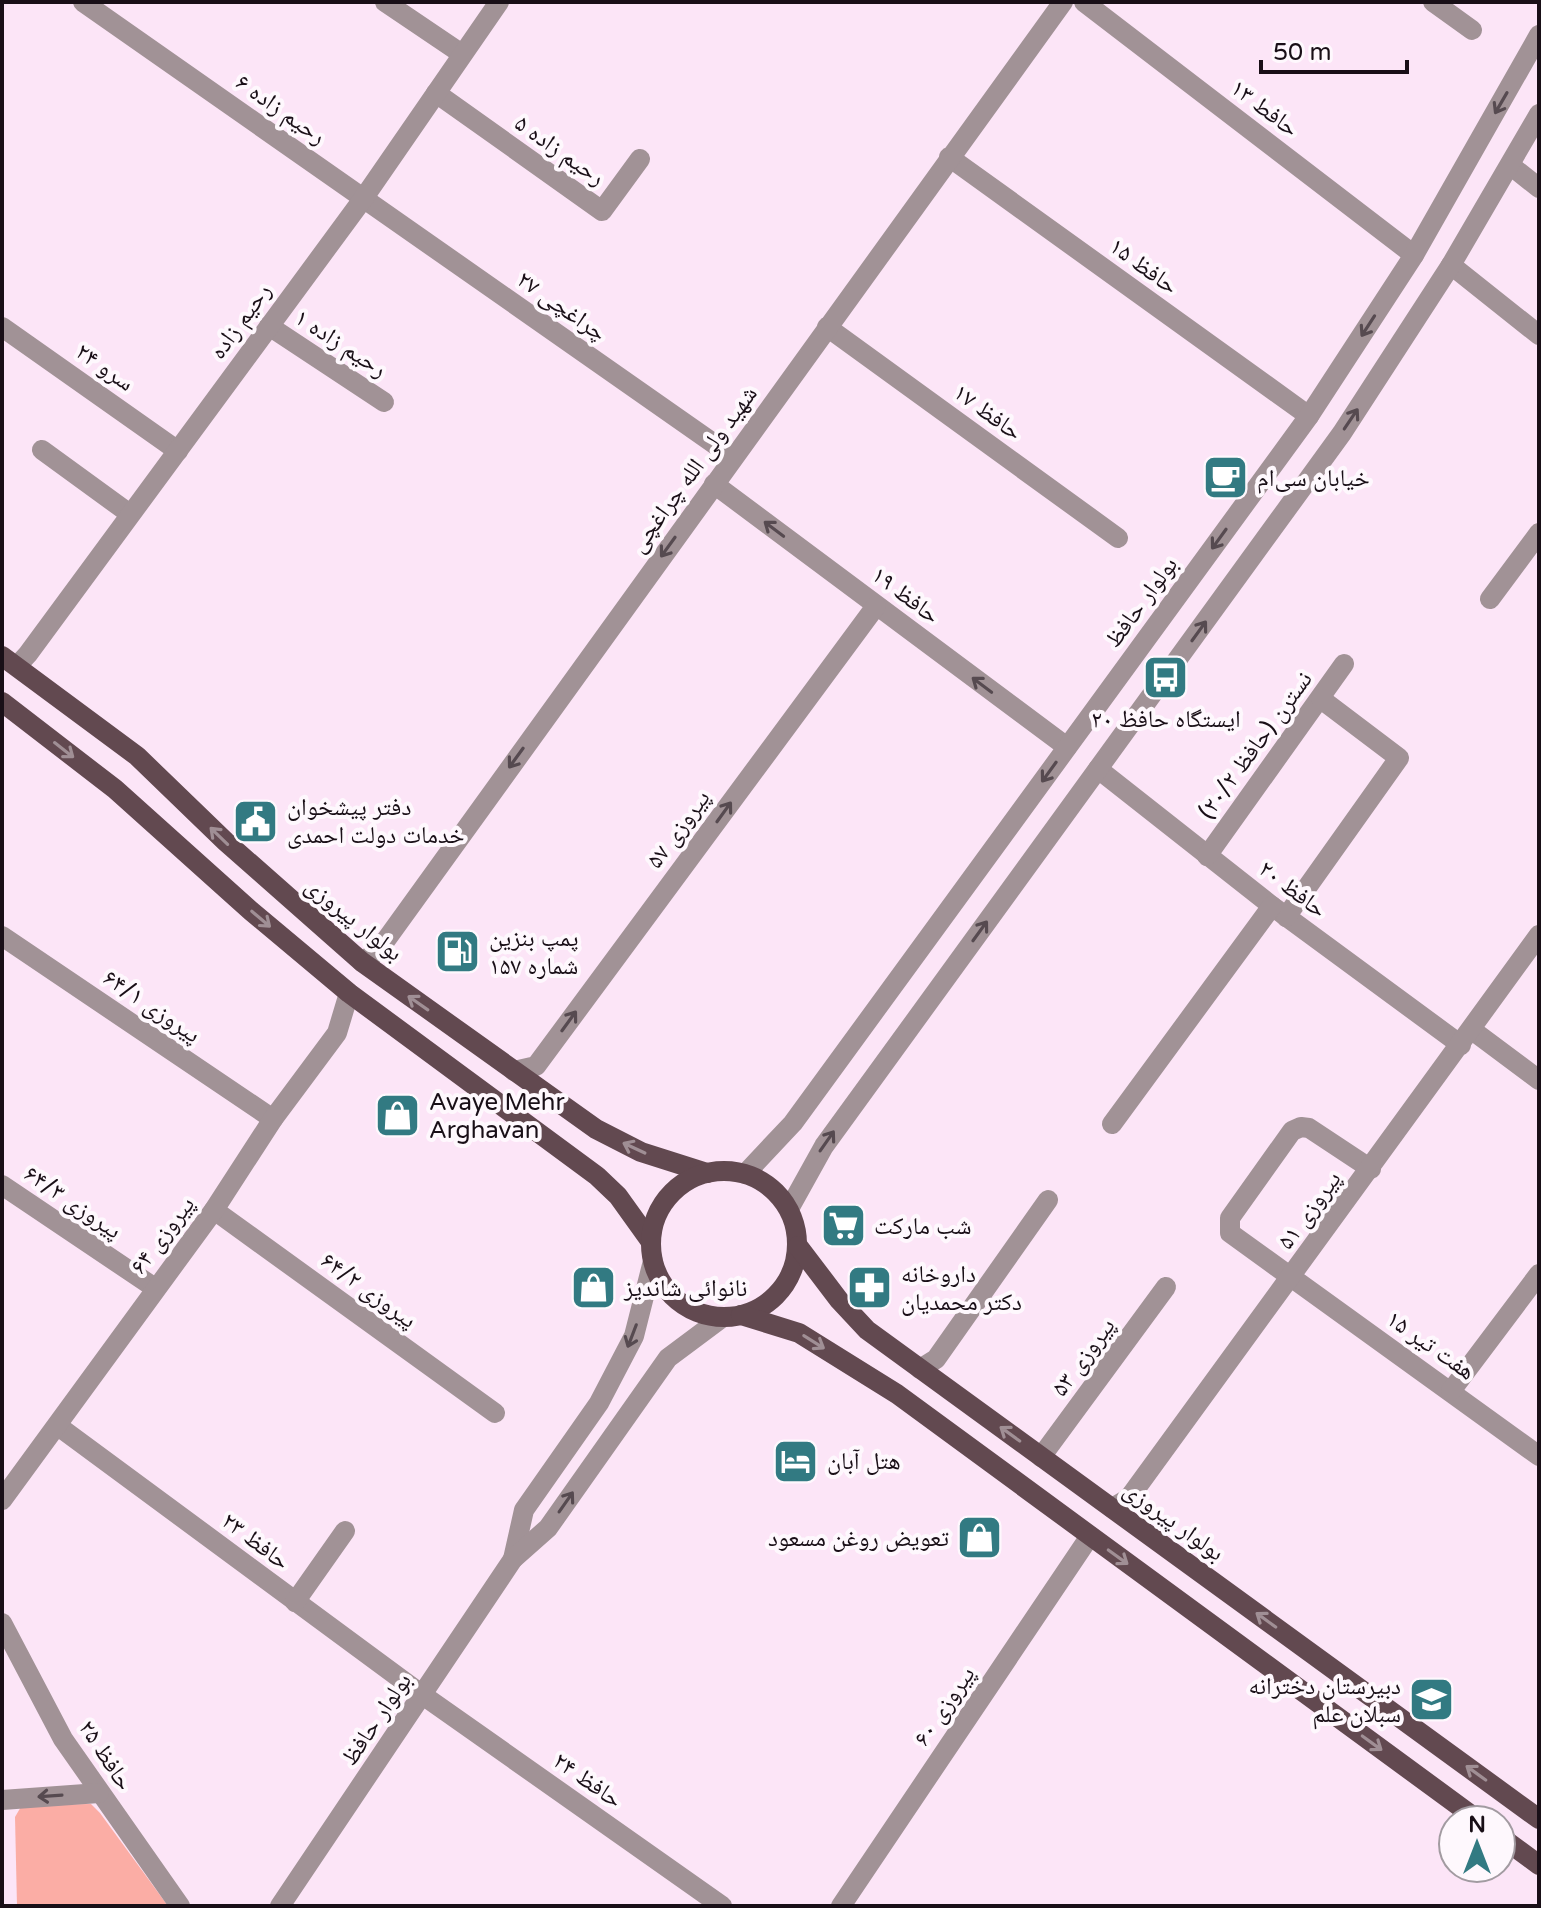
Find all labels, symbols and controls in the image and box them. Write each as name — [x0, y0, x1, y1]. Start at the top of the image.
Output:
scale bar — [1261, 24, 1407, 74]
text: 50 m — [1273, 38, 1331, 67]
street label: رحیم زاده ۶ — [229, 68, 332, 152]
street label: حافط ۱۳ — [1225, 73, 1305, 143]
one-way arrow — [1493, 91, 1509, 114]
street label: رحیم زاده ۵ — [508, 109, 611, 193]
street label: حافظ ۱۵ — [1104, 232, 1184, 301]
street label: چراغچی ۲۷ — [511, 265, 612, 348]
street label: رحیم زاده — [203, 278, 278, 366]
street label: رحیم زاده ۱ — [289, 303, 392, 385]
one-way arrow — [1360, 314, 1376, 337]
street label: سرو ۲۴ — [70, 337, 139, 398]
street label: حافظ ۱۷ — [948, 378, 1028, 447]
street label: شهید ولی الله چراغچی — [623, 380, 764, 558]
one-way arrow — [1343, 409, 1359, 431]
cafe icon: خیابان سی‌ام — [1202, 454, 1250, 502]
place label: خیابان سی‌ام — [1257, 464, 1370, 494]
one-way arrow — [763, 520, 785, 537]
one-way arrow — [1211, 528, 1228, 549]
one-way arrow — [660, 536, 676, 558]
street label: بولوار حافظ — [1099, 551, 1184, 653]
street label: حافظ ۱۹ — [866, 560, 946, 630]
one-way arrow — [1191, 620, 1208, 642]
bus stop icon: ایستگاه حافظ ۲۰ — [1142, 653, 1190, 701]
street label: نسترن (حافظ ۲۰/۲) — [1192, 666, 1319, 825]
one-way arrow — [971, 676, 993, 693]
place label: ایستگاه حافظ ۲۰ — [1091, 705, 1241, 734]
one-way arrow — [53, 741, 74, 758]
one-way arrow — [508, 747, 525, 769]
one-way arrow — [1041, 760, 1058, 782]
street label: پیروزی ۵۷ — [640, 784, 716, 874]
place label: دفتر پیشخوان خدمات دولت احمدی — [287, 793, 465, 850]
public building icon: دفتر پیشخوان خدمات دولت احمدی — [232, 797, 280, 845]
one-way arrow — [715, 802, 732, 823]
one-way arrow — [209, 826, 229, 845]
street label: حافظ ۲۰ — [1253, 854, 1333, 924]
street label: بولوار پیروزی — [299, 871, 408, 968]
one-way arrow — [250, 910, 271, 928]
one-way arrow — [972, 921, 989, 943]
place label: پمپ بنزین شماره ۱۵۷ — [489, 924, 579, 981]
fuel station icon: پمپ بنزین شماره ۱۵۷ — [434, 928, 482, 976]
street label: پیروزی ۶۴/۱ — [98, 963, 206, 1050]
one-way arrow — [408, 994, 430, 1011]
one-way arrow — [560, 1011, 577, 1032]
place label: Avaye Mehr Arghavan — [429, 1088, 565, 1145]
shop icon: Avaye Mehr Arghavan — [374, 1092, 422, 1140]
one-way arrow — [819, 1131, 835, 1153]
one-way arrow — [622, 1139, 646, 1154]
street label: پیروزی ۶۴/۳ — [19, 1159, 127, 1246]
street label: پیروزی ۵۱ — [1271, 1165, 1347, 1255]
street label: پیروزی ۶۴ — [124, 1191, 201, 1280]
supermarket icon: شب مارکت — [819, 1202, 867, 1250]
place label: شب مارکت — [874, 1212, 972, 1241]
street label: پیروزی ۶۴/۲ — [315, 1246, 422, 1335]
place label: داروخانه دکتر محمدیان — [901, 1260, 1022, 1317]
shop icon: نانوائی شاندیز — [569, 1264, 617, 1312]
pharmacy icon: داروخانه دکتر محمدیان — [846, 1264, 894, 1312]
place label: نانوائی شاندیز — [623, 1274, 747, 1303]
street label: هفت تیر ۱۵ — [1381, 1304, 1481, 1386]
street label: پیروزی ۵۳ — [1045, 1312, 1121, 1402]
one-way arrow — [624, 1323, 638, 1348]
one-way arrow — [802, 1334, 825, 1350]
one-way arrow — [1000, 1426, 1021, 1443]
hotel icon: هتل آبان — [772, 1437, 820, 1485]
place label: هتل آبان — [827, 1447, 901, 1476]
street label: بولوار پیروزی — [1118, 1475, 1230, 1568]
one-way arrow — [558, 1492, 574, 1514]
street label: حافظ ۲۳ — [216, 1506, 296, 1576]
shop icon: تعویض روغن مسعود — [956, 1514, 1004, 1562]
place label: تعویض روغن مسعود — [768, 1524, 949, 1553]
one-way arrow — [1106, 1548, 1128, 1565]
one-way arrow — [1255, 1612, 1277, 1628]
street label: پیروزی ۶۰ — [907, 1661, 982, 1752]
street label: بولوار حافظ — [335, 1667, 418, 1771]
place label: دبیرستان دخترانه سبلان علم — [1249, 1672, 1401, 1730]
school or university icon: دبیرستان دخترانه سبلان علم — [1408, 1676, 1456, 1724]
street label: حافظ ۲۵ — [72, 1715, 139, 1796]
one-way arrow — [1361, 1735, 1383, 1752]
street label: حافظ ۲۴ — [548, 1746, 628, 1815]
one-way arrow — [1466, 1765, 1487, 1782]
one-way arrow — [37, 1789, 64, 1804]
north arrow — [1437, 1804, 1517, 1884]
text: N — [1468, 1812, 1486, 1838]

